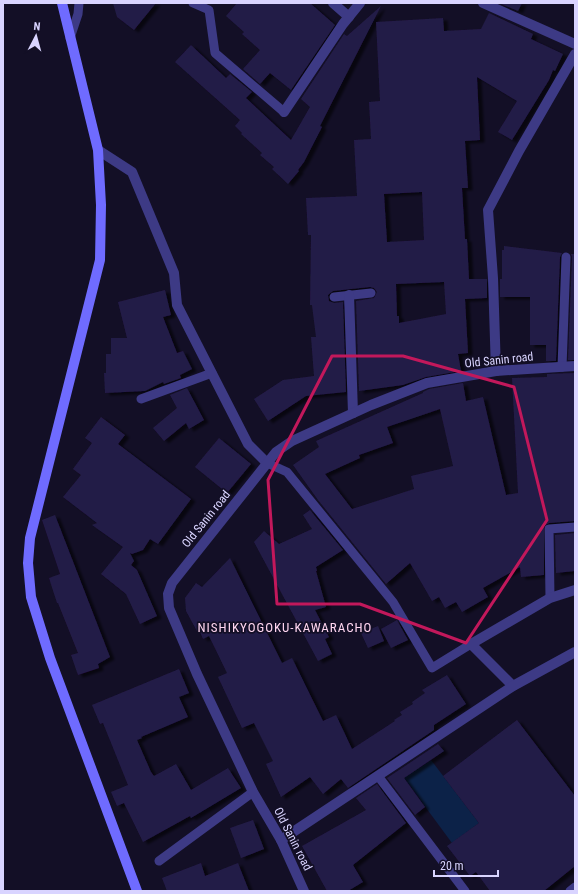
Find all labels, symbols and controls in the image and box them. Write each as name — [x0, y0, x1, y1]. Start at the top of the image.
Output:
north arrow — [16, 16, 56, 56]
text: N — [33, 20, 41, 33]
street label: Old Sanin road — [464, 349, 534, 371]
street label: Old Sanin road — [179, 488, 233, 550]
district label: NISHIKYOGOKU-KAWARACHO — [198, 620, 372, 635]
street label: Old Sanin road — [271, 805, 315, 873]
scale bar — [434, 852, 498, 878]
text: 20 m — [440, 859, 464, 873]

